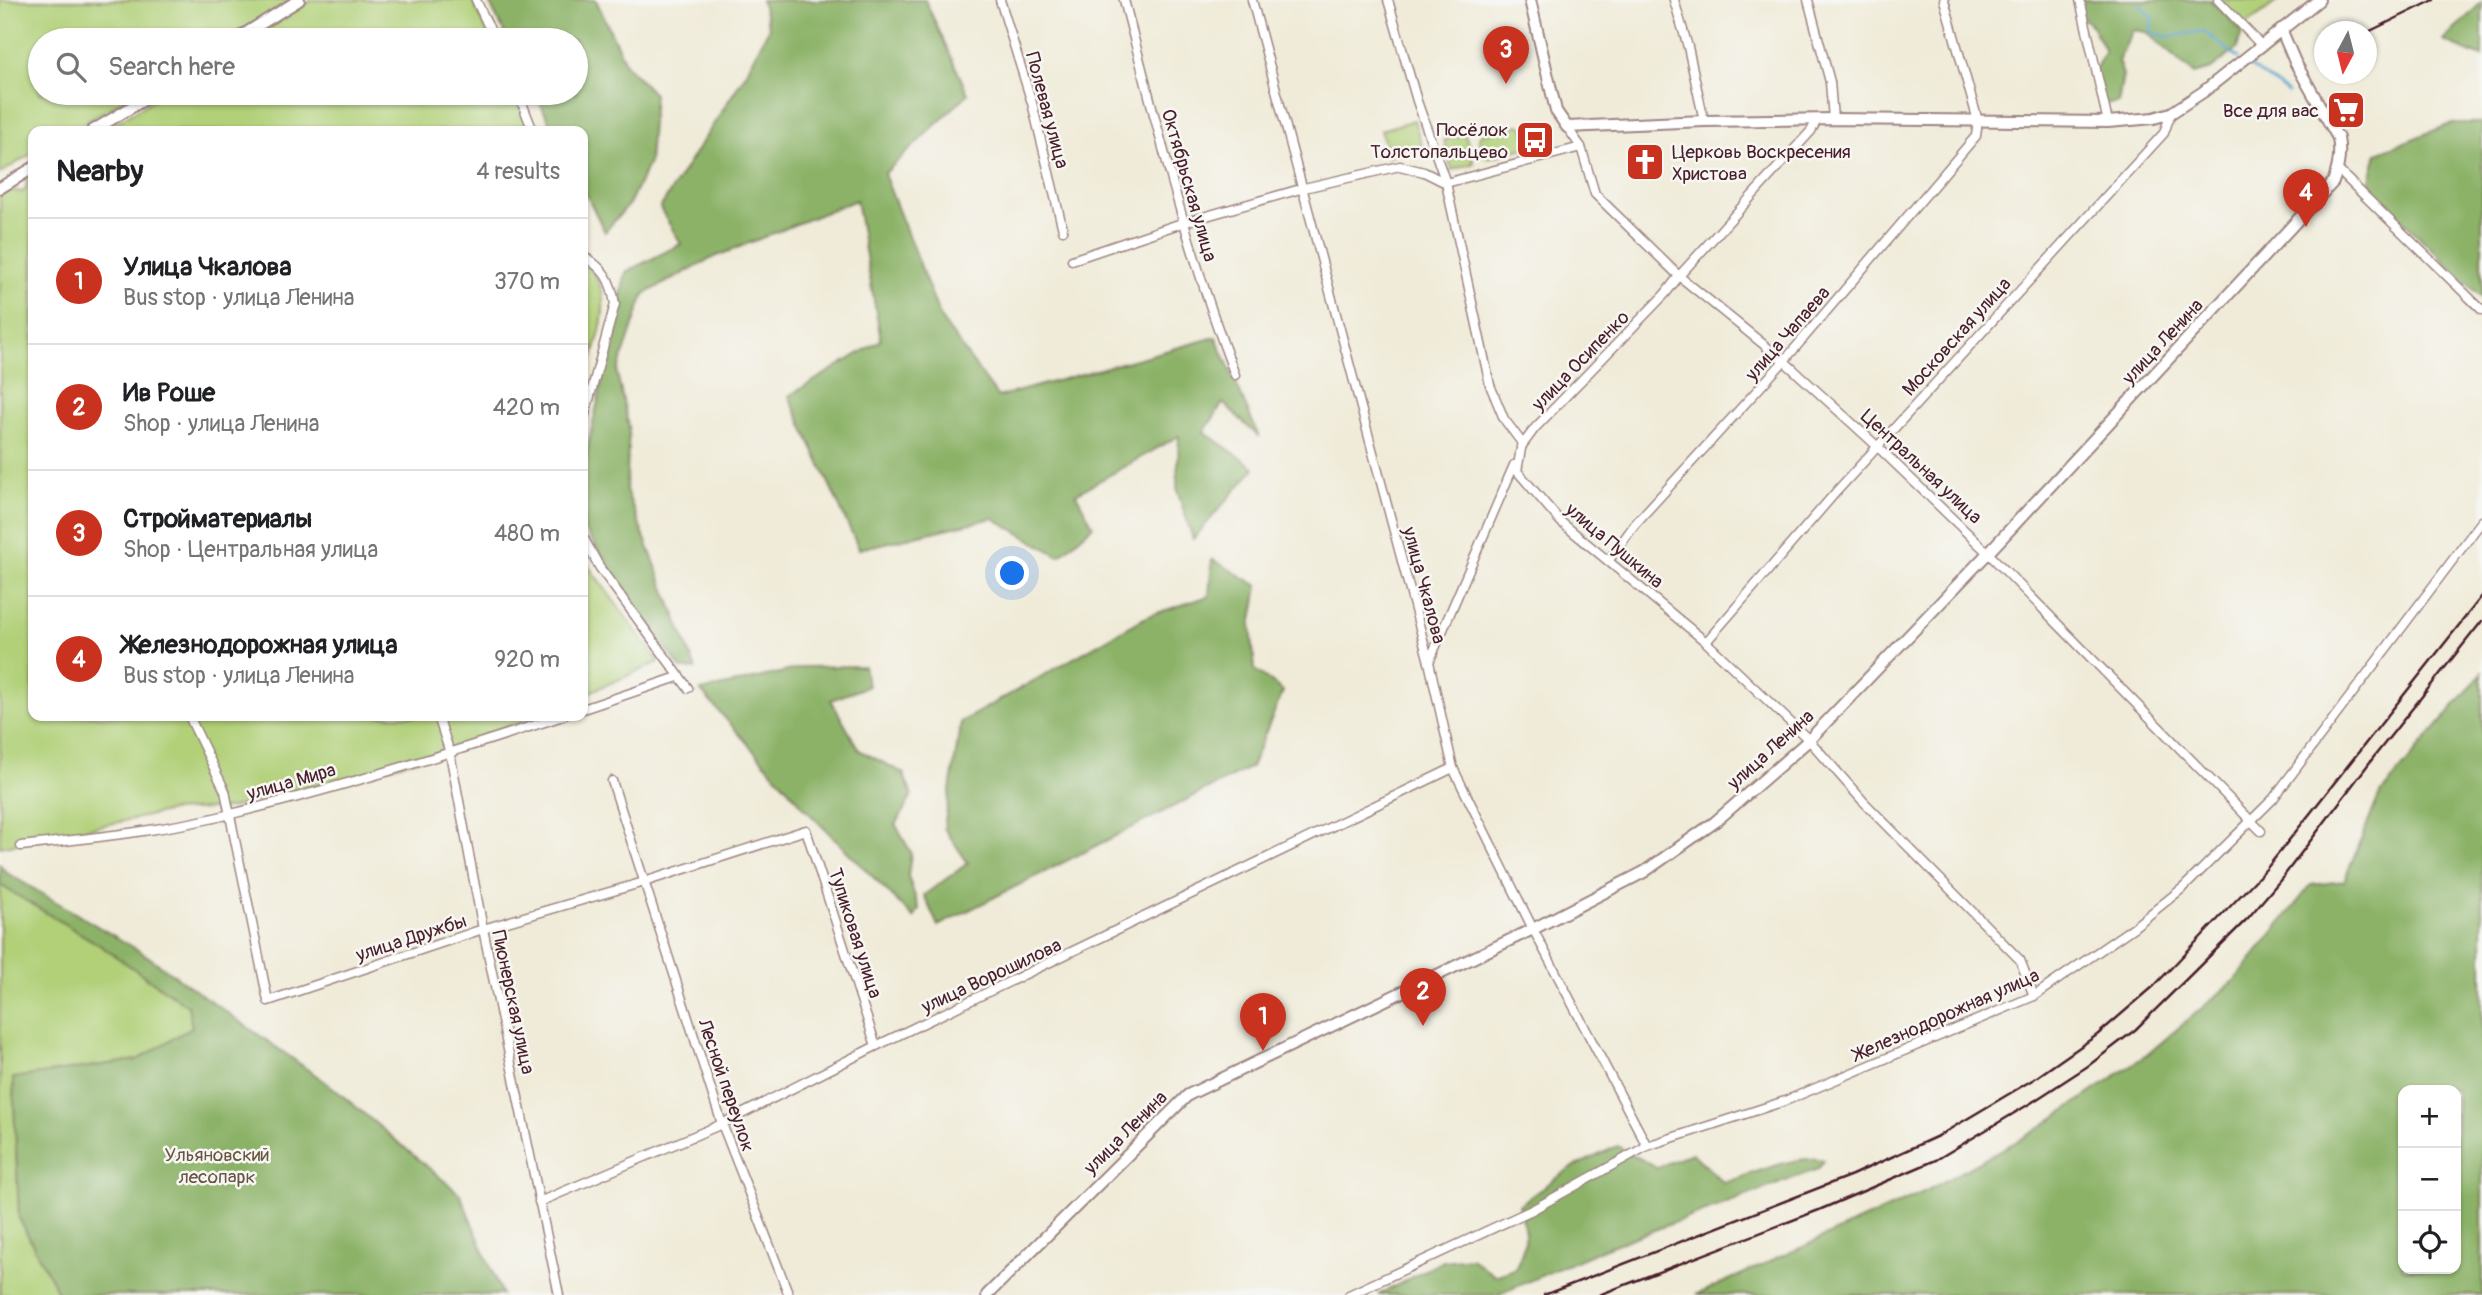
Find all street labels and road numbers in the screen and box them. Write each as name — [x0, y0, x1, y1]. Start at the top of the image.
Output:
street label: Полевая улица — [1020, 49, 1074, 171]
street label: Октябрьская улица — [1156, 106, 1222, 264]
street label: Московская улица — [1897, 272, 2016, 401]
street label: улица Чапаева — [1739, 281, 1836, 387]
street label: улица Ленина — [2116, 294, 2209, 390]
street label: улица Осипенко — [1526, 306, 1635, 417]
street label: Центральная улица — [1856, 404, 1987, 529]
street label: улица Пушкина — [1560, 497, 1669, 594]
street label: улица Чкалова — [1397, 523, 1451, 646]
street label: улица Ленина — [1722, 704, 1819, 796]
street label: улица Мира — [243, 758, 339, 806]
street label: Тупиковая улица — [823, 865, 887, 1002]
street label: улица Дружбы — [352, 909, 470, 967]
street label: Пионерская улица — [486, 928, 540, 1077]
street label: улица Ворошилова — [917, 933, 1065, 1019]
street label: Железнодорожная улица — [1847, 963, 2043, 1068]
street label: Лесной переулок — [692, 1015, 760, 1155]
street label: улица Ленина — [1078, 1086, 1173, 1180]

